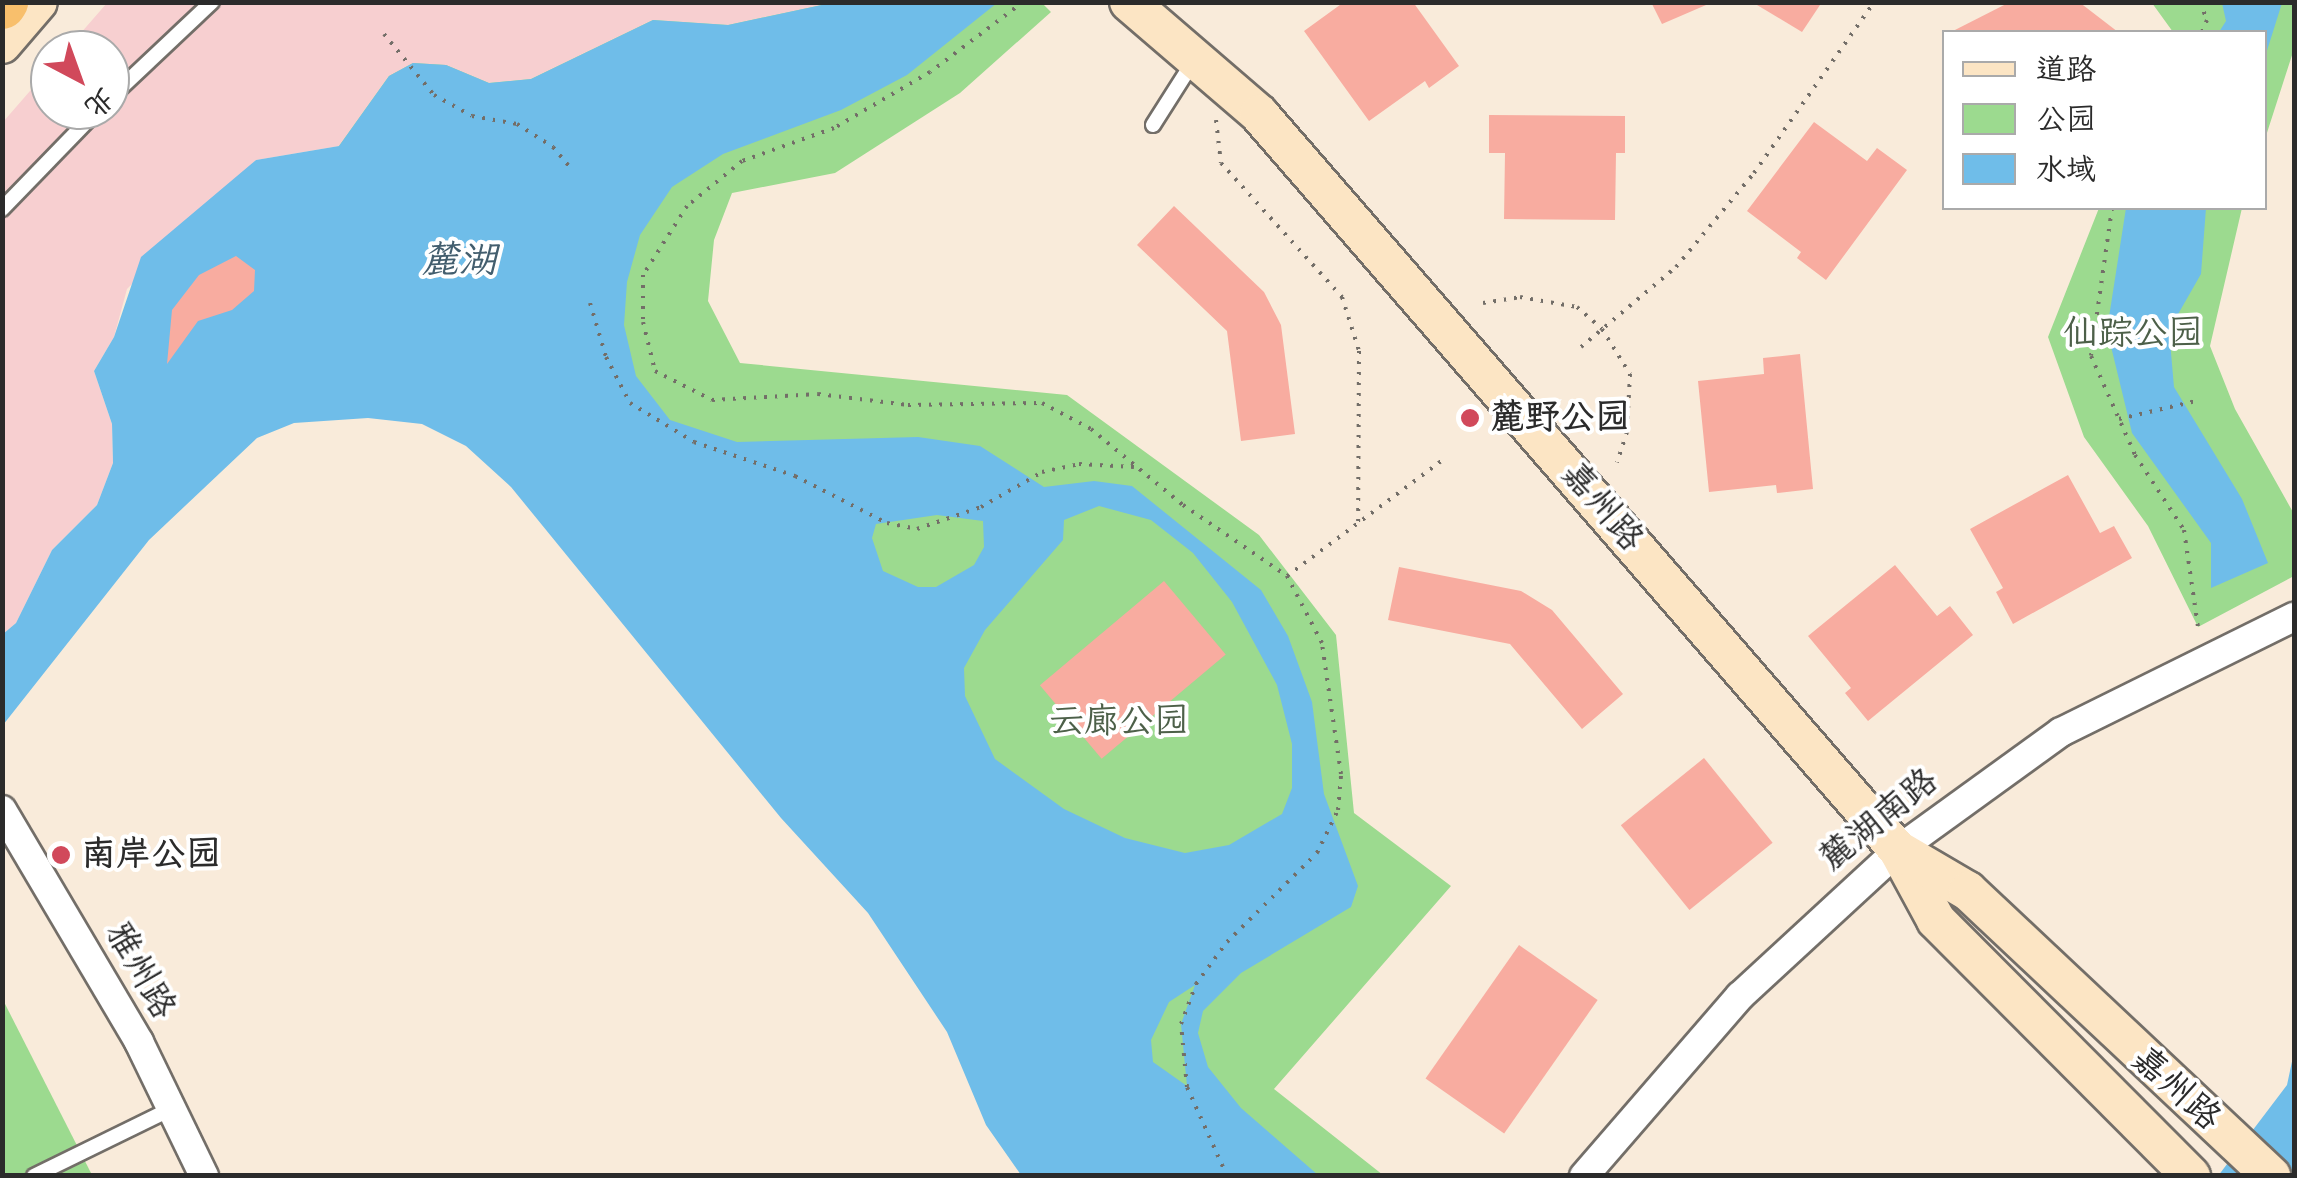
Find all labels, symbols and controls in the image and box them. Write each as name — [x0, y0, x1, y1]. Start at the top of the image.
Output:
north arrow — [30, 30, 130, 130]
legend — [1942, 30, 2267, 210]
text: 道路 — [2036, 51, 2096, 90]
text: 北 — [76, 78, 121, 125]
text: 公园 — [2036, 101, 2096, 140]
text: 水域 — [2036, 151, 2096, 190]
water label: 麓湖 — [421, 239, 497, 285]
park label: 仙踪公园 — [2063, 313, 2203, 355]
place label: 麓野公园 — [1490, 397, 1630, 439]
marker: 麓野公园 — [1459, 407, 1481, 429]
street label: 嘉州路 — [1552, 454, 1652, 560]
park label: 云廊公园 — [1049, 701, 1189, 743]
street label: 麓湖南路 — [1811, 760, 1947, 880]
place label: 南岸公园 — [81, 834, 221, 876]
marker: 南岸公园 — [50, 844, 72, 866]
street label: 雅州路 — [96, 915, 184, 1027]
street label: 嘉州路 — [2123, 1038, 2229, 1140]

